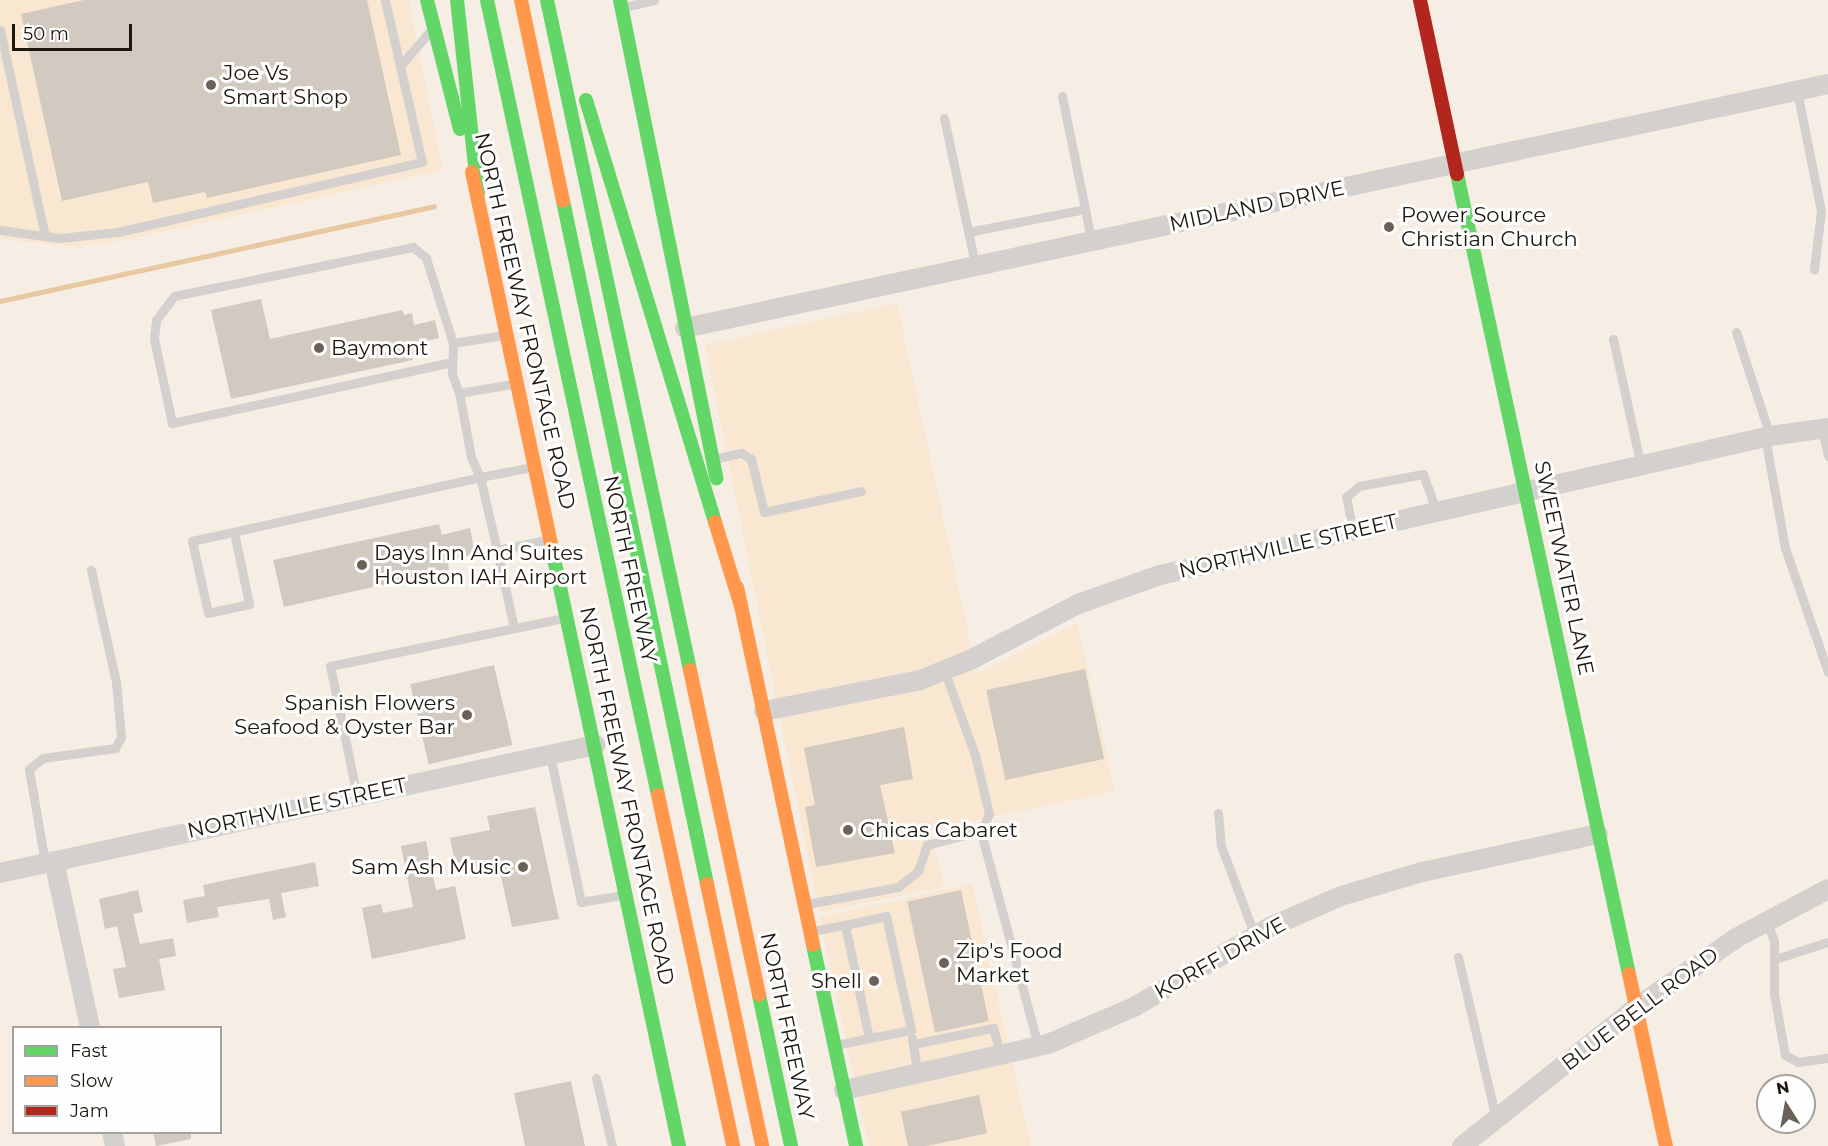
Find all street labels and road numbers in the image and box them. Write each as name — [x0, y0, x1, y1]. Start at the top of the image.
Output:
street label: NORTH FREEWAY FRONTAGE ROAD — [469, 130, 581, 512]
street label: MIDLAND DRIVE — [1167, 175, 1347, 237]
street label: SWEETWATER LANE — [1529, 459, 1599, 677]
street label: NORTH FREEWAY — [598, 473, 662, 665]
street label: NORTHVILLE STREET — [1176, 509, 1400, 583]
street label: NORTH FREEWAY FRONTAGE ROAD — [575, 604, 679, 988]
street label: NORTHVILLE STREET — [185, 772, 409, 844]
street label: KORFF DRIVE — [1150, 912, 1290, 1004]
street label: NORTH FREEWAY — [755, 930, 819, 1122]
street label: BLUE BELL ROAD — [1557, 942, 1723, 1076]

